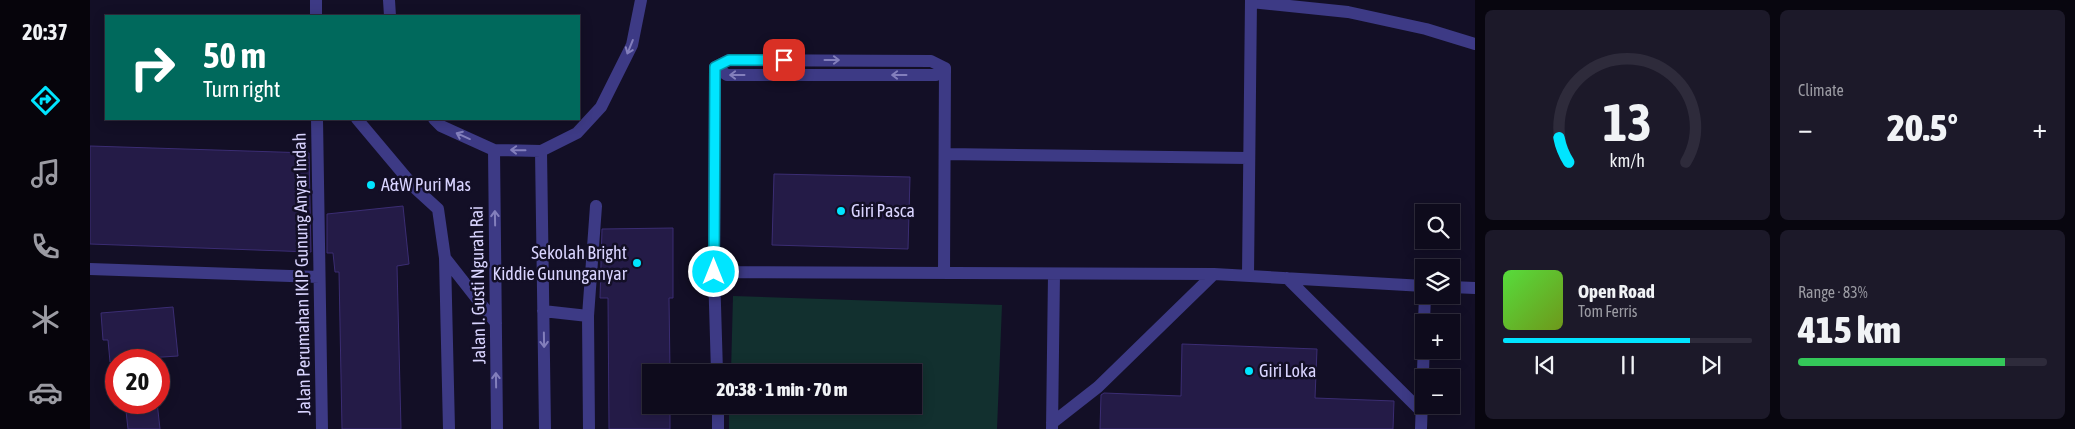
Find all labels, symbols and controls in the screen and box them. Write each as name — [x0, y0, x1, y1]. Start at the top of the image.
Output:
text: 20:37 — [22, 19, 68, 45]
icon: right — [120, 35, 185, 100]
text: 50 m — [203, 35, 266, 75]
one-way arrow — [625, 39, 634, 54]
pin — [763, 39, 805, 81]
icon: arrive — [770, 46, 798, 74]
one-way arrow — [824, 55, 840, 65]
one-way arrow — [729, 70, 745, 80]
one-way arrow — [891, 70, 908, 80]
text: Turn right — [203, 76, 280, 102]
text: Climate — [1798, 81, 1844, 99]
icon: directions — [28, 83, 63, 118]
text: 13 — [1603, 92, 1652, 152]
text: 20.5° — [1887, 106, 1958, 149]
text: − — [1798, 112, 1813, 144]
text: + — [2032, 112, 2047, 144]
one-way arrow — [456, 131, 471, 141]
street label: Jalan Perumahan IKIP Gunung Anyar Indah — [289, 133, 314, 416]
one-way arrow — [510, 145, 526, 155]
text: km/h — [1610, 150, 1645, 171]
icon: music — [28, 156, 63, 191]
place label: A&W Puri Mas — [381, 174, 471, 195]
marker: A&W Puri Mas — [365, 179, 377, 191]
place label: Giri Pasca — [851, 200, 915, 221]
map controls — [1415, 204, 1460, 414]
button: search — [1415, 204, 1460, 249]
marker: Giri Pasca — [835, 205, 847, 217]
street label: Jalan I. Gusti Ngurah Rai — [466, 206, 489, 364]
one-way arrow — [490, 210, 499, 226]
icon: phone — [28, 229, 63, 264]
place label: Sekolah Bright Kiddie Gununganyar — [492, 242, 628, 284]
position arrow — [687, 245, 739, 297]
marker: Sekolah Bright Kiddie Gununganyar — [631, 257, 643, 269]
button: layers — [1415, 259, 1460, 304]
text: Open Road — [1578, 280, 1655, 302]
text: Range · 83% — [1798, 283, 1868, 301]
icon: climate — [28, 302, 63, 337]
text: Tom Ferris — [1578, 302, 1637, 320]
text: 415 km — [1798, 308, 1901, 351]
button: + — [1415, 314, 1460, 359]
one-way arrow — [539, 331, 549, 347]
speed limit sign: 20 — [105, 349, 170, 414]
icon: previous — [1531, 351, 1559, 379]
icon: pause — [1614, 351, 1642, 379]
icon: next — [1697, 351, 1725, 379]
place label: Giri Loka — [1259, 360, 1316, 381]
marker: Giri Loka — [1243, 365, 1255, 377]
button: − — [1415, 369, 1460, 414]
one-way arrow — [491, 373, 501, 389]
icon: car — [28, 375, 63, 410]
text: 20:38 · 1 min · 70 m — [717, 378, 847, 400]

